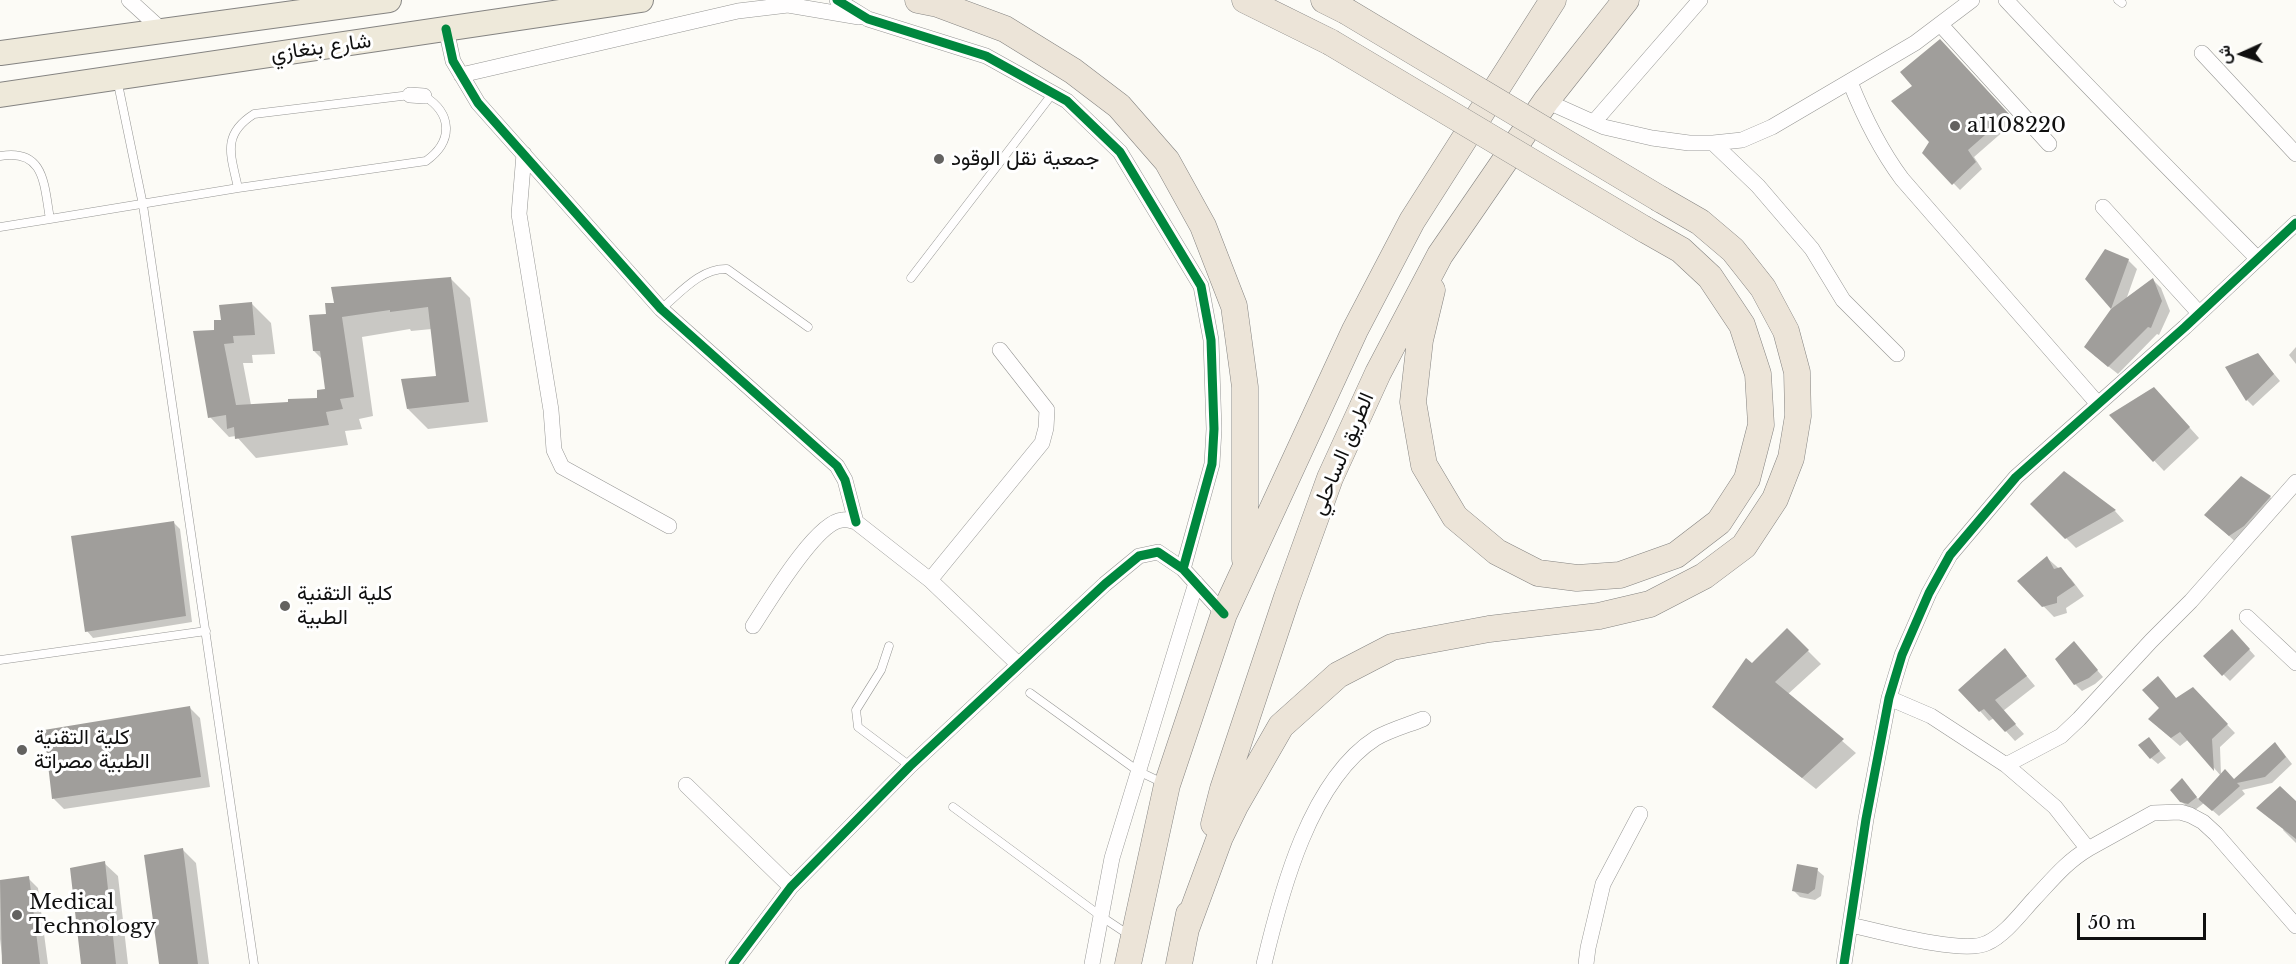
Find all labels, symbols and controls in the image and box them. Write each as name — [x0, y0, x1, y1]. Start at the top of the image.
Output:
north arrow — [2212, 24, 2272, 84]
street label: شارع بنغازي — [269, 28, 373, 68]
text: ش — [2214, 45, 2235, 65]
place label: a1108220 — [1967, 113, 2066, 139]
marker: a1108220 — [1948, 119, 1962, 133]
place label: جمعية نقل الوقود — [951, 146, 1099, 172]
marker: جمعية نقل الوقود — [932, 152, 946, 166]
street label: الطريق الساحلي — [1306, 389, 1380, 519]
place label: كلية التقنية الطبية — [297, 581, 393, 631]
marker: كلية التقنية الطبية — [278, 599, 292, 613]
place label: كلية التقنية الطبية مصراتة — [34, 725, 150, 775]
marker: كلية التقنية الطبية مصراتة — [15, 743, 29, 757]
place label: Medical Technology — [29, 890, 156, 940]
scale bar — [2080, 901, 2209, 939]
marker: Medical Technology — [10, 908, 24, 922]
text: 50 m — [2088, 912, 2136, 934]

